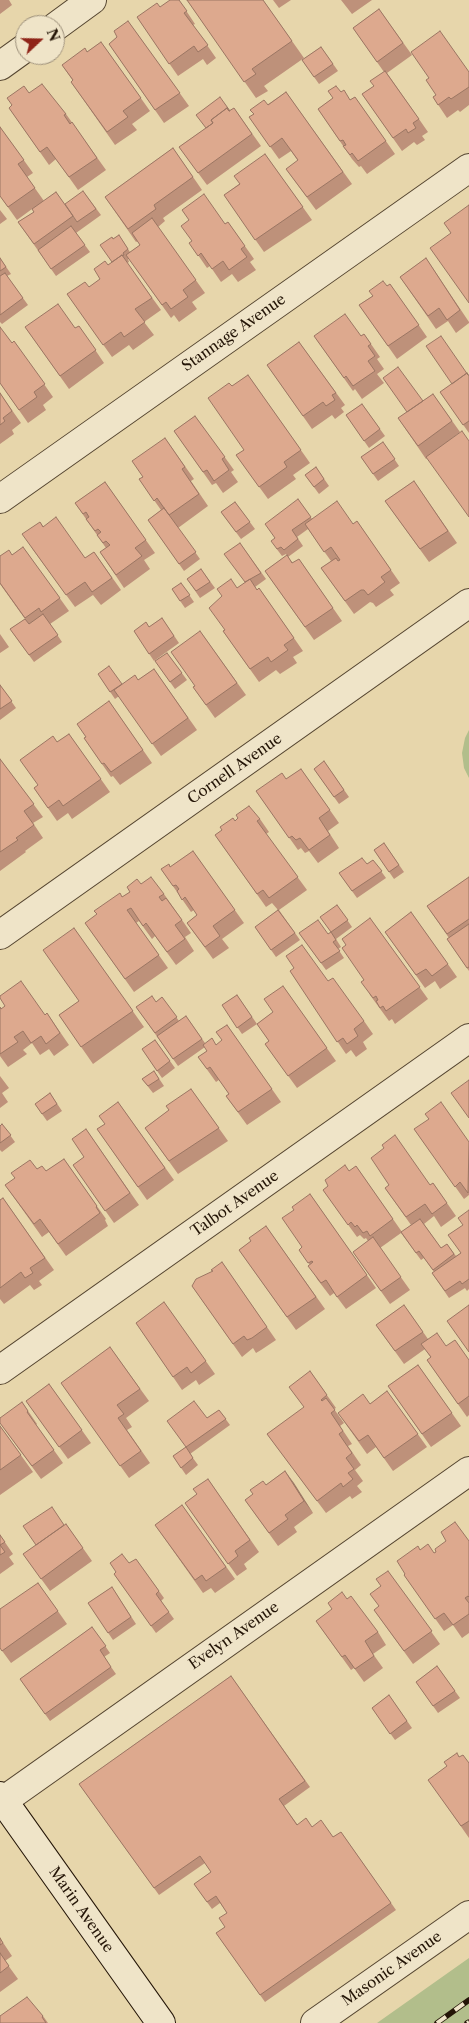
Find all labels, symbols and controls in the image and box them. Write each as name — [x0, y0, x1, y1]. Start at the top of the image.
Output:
north arrow — [15, 15, 65, 65]
text: N — [42, 26, 64, 44]
street label: Stannage Avenue — [179, 291, 289, 375]
street label: Cornell Avenue — [184, 730, 286, 808]
street label: Talbot Avenue — [188, 1167, 282, 1241]
street label: Evelyn Avenue — [186, 1598, 282, 1674]
street label: Marin Avenue — [45, 1864, 117, 1956]
street label: Masonic Avenue — [339, 1928, 445, 2010]

